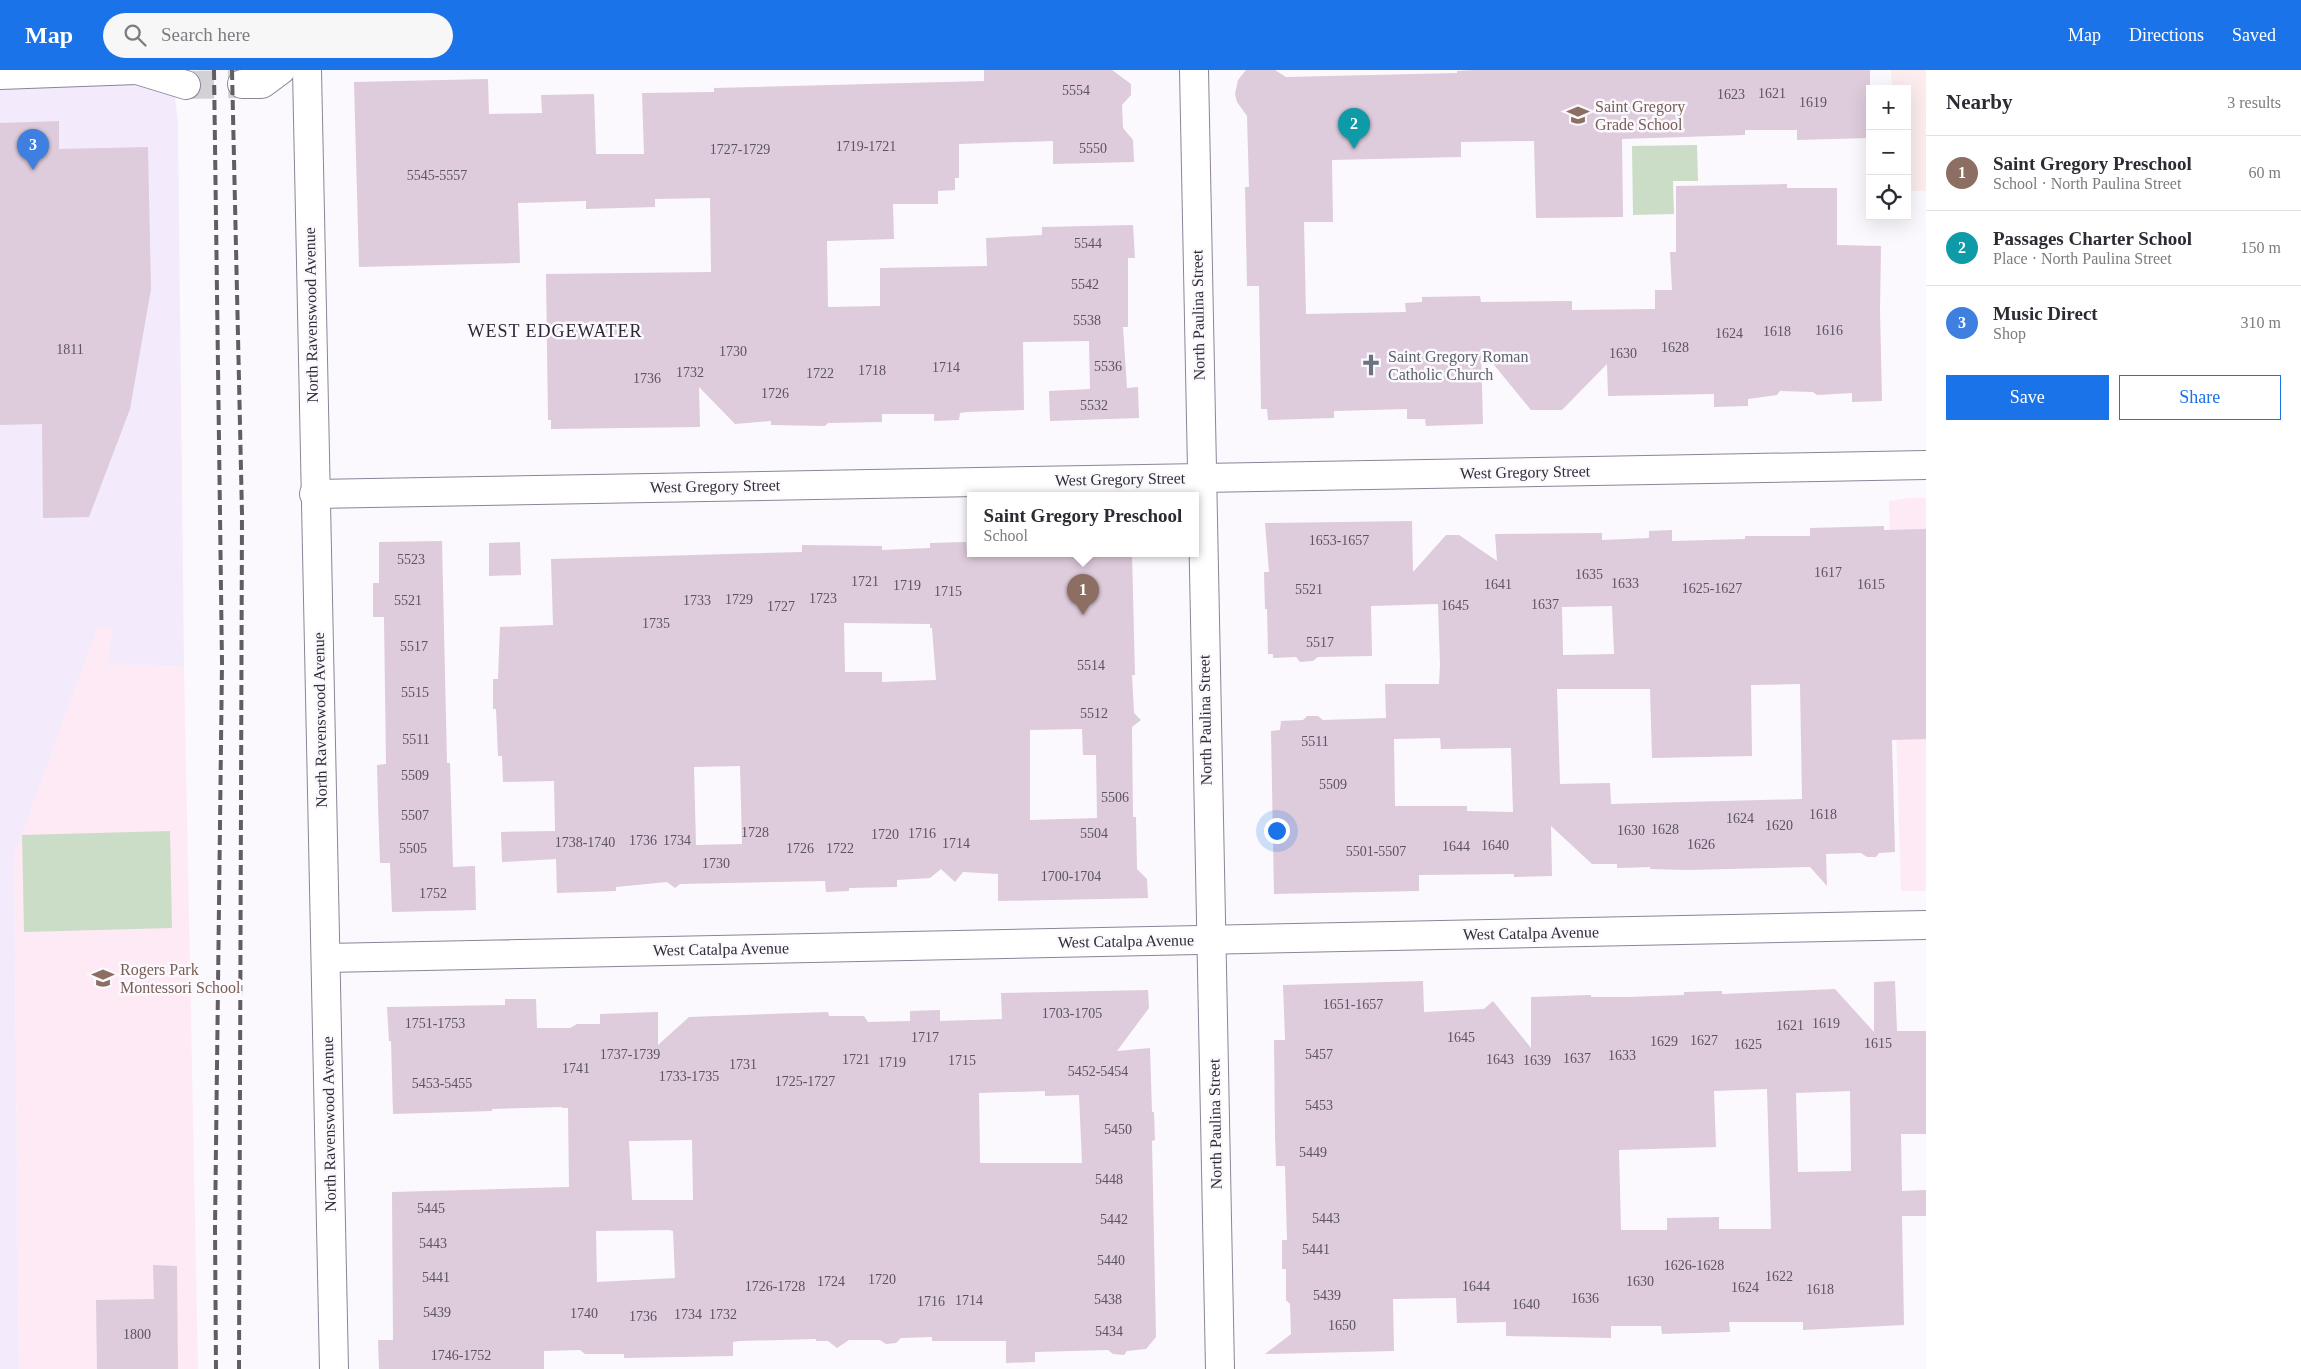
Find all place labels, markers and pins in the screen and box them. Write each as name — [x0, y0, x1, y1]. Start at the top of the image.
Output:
place label: Saint Gregory Grade School — [1595, 98, 1685, 133]
school or university icon: Saint Gregory Grade School — [1565, 102, 1591, 128]
pin: 2 — [1338, 108, 1370, 149]
pin: 3 — [17, 129, 49, 170]
place label: Saint Gregory Roman Catholic Church — [1388, 348, 1528, 383]
church icon: Saint Gregory Roman Catholic Church — [1358, 352, 1384, 378]
pin: 1 — [1067, 574, 1099, 615]
place label: Rogers Park Montessori School — [120, 961, 241, 996]
school or university icon: Rogers Park Montessori School — [90, 965, 116, 991]

